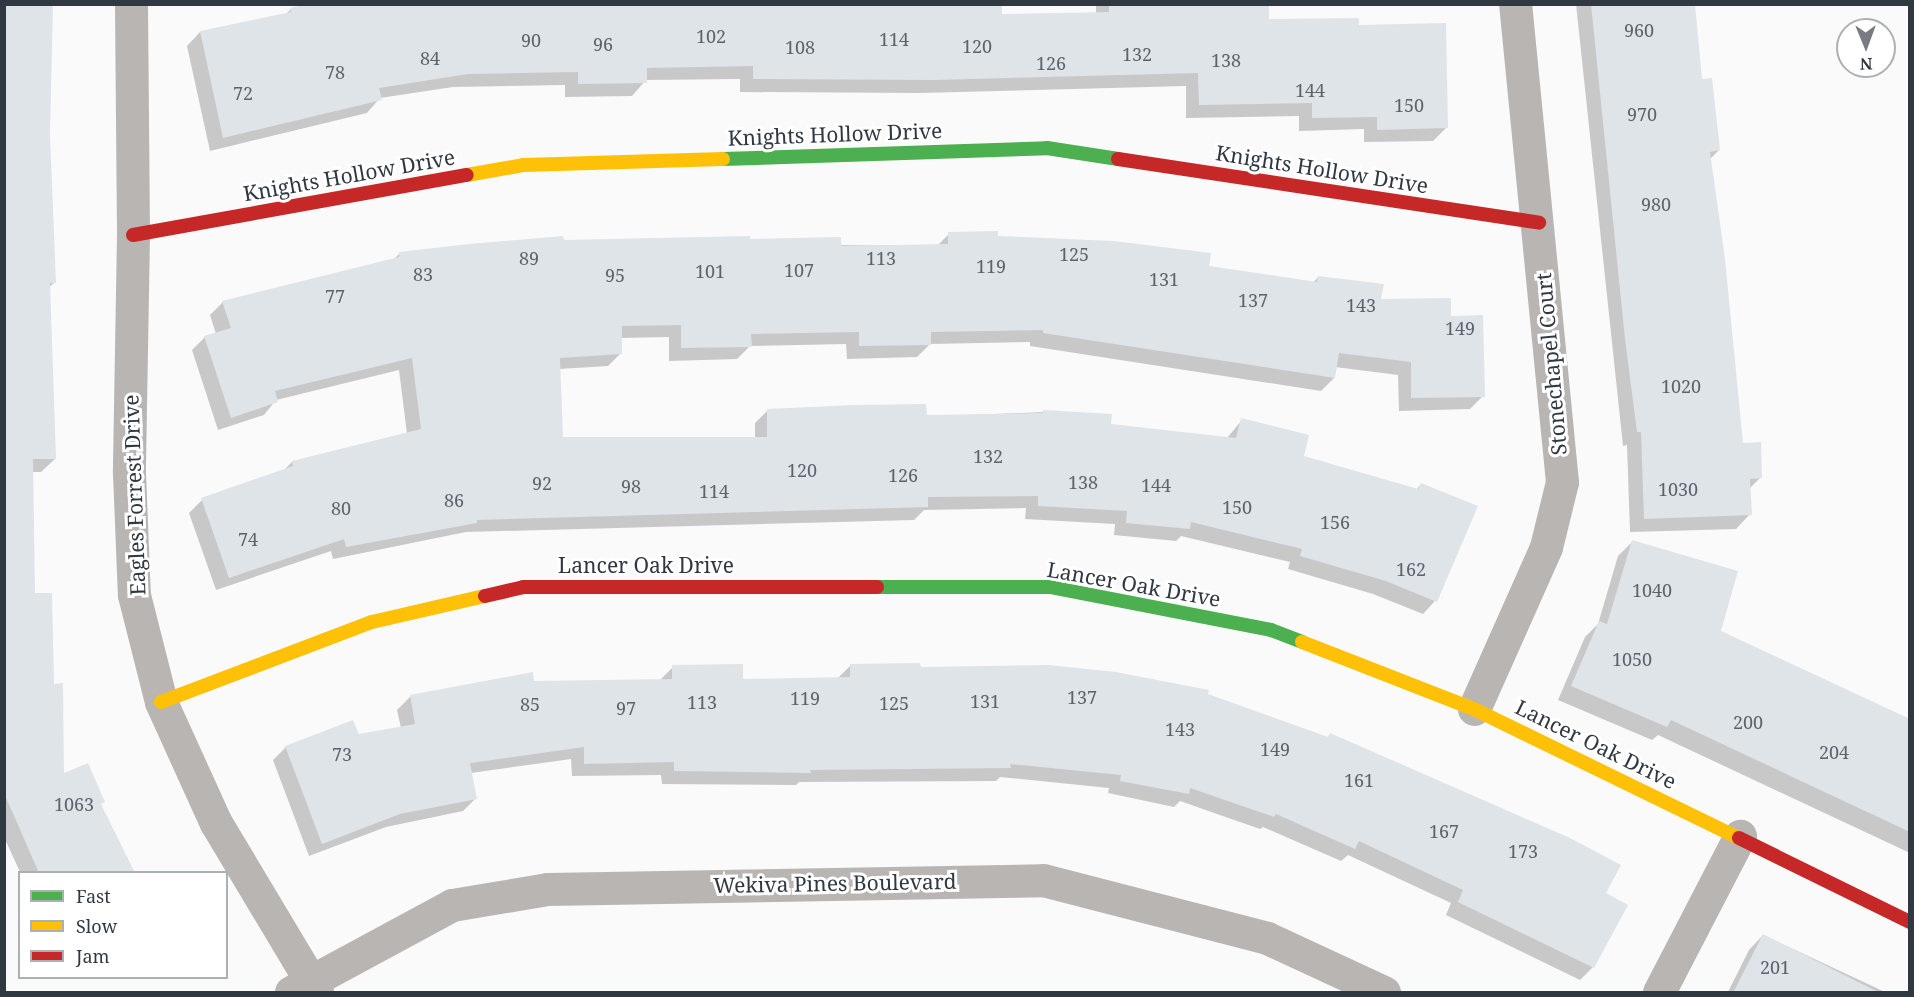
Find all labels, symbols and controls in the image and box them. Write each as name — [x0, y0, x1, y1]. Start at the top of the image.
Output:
north arrow — [1836, 18, 1896, 78]
house number: 960 — [1624, 19, 1654, 41]
house number: 102 — [696, 25, 726, 47]
house number: 114 — [879, 28, 909, 50]
house number: 90 — [521, 29, 541, 51]
house number: 96 — [593, 33, 613, 55]
house number: 120 — [962, 35, 992, 57]
house number: 108 — [785, 36, 815, 58]
house number: 132 — [1122, 43, 1152, 65]
house number: 84 — [420, 47, 440, 69]
house number: 138 — [1211, 49, 1241, 71]
house number: 126 — [1036, 52, 1066, 74]
text: N — [1860, 53, 1873, 75]
house number: 78 — [325, 61, 345, 83]
house number: 144 — [1295, 79, 1325, 101]
house number: 72 — [233, 82, 253, 104]
house number: 150 — [1394, 94, 1424, 116]
house number: 970 — [1627, 103, 1657, 125]
street label: Knights Hollow Drive — [727, 118, 943, 150]
street label: Knights Hollow Drive — [1214, 140, 1430, 198]
street label: Knights Hollow Drive — [241, 144, 457, 206]
house number: 980 — [1641, 193, 1671, 215]
house number: 125 — [1059, 243, 1089, 265]
house number: 89 — [519, 247, 539, 269]
house number: 113 — [866, 247, 896, 269]
house number: 119 — [976, 255, 1006, 277]
house number: 107 — [784, 259, 814, 281]
house number: 101 — [695, 260, 725, 282]
house number: 83 — [413, 263, 433, 285]
house number: 95 — [605, 264, 625, 286]
house number: 131 — [1149, 268, 1179, 290]
street label: Stonechapel Court — [1530, 272, 1572, 456]
house number: 77 — [325, 285, 345, 307]
house number: 137 — [1238, 289, 1268, 311]
house number: 143 — [1346, 294, 1376, 316]
house number: 149 — [1445, 317, 1475, 339]
house number: 1020 — [1661, 375, 1701, 397]
street label: Eagles Forrest Drive — [118, 394, 150, 596]
house number: 132 — [973, 445, 1003, 467]
house number: 120 — [787, 459, 817, 481]
house number: 126 — [888, 464, 918, 486]
house number: 138 — [1068, 471, 1098, 493]
house number: 92 — [532, 472, 552, 494]
house number: 144 — [1141, 474, 1171, 496]
house number: 98 — [621, 475, 641, 497]
house number: 1030 — [1658, 478, 1698, 500]
house number: 114 — [699, 480, 729, 502]
house number: 86 — [444, 489, 464, 511]
house number: 150 — [1222, 496, 1252, 518]
house number: 80 — [331, 497, 351, 519]
house number: 156 — [1320, 511, 1350, 533]
house number: 74 — [238, 528, 258, 550]
street label: Lancer Oak Drive — [558, 552, 734, 578]
street label: Lancer Oak Drive — [1045, 556, 1223, 612]
house number: 162 — [1396, 558, 1426, 580]
house number: 1040 — [1632, 579, 1672, 601]
house number: 1050 — [1612, 648, 1652, 670]
house number: 137 — [1067, 686, 1097, 708]
house number: 119 — [790, 687, 820, 709]
house number: 131 — [970, 690, 1000, 712]
house number: 113 — [687, 691, 717, 713]
house number: 125 — [879, 692, 909, 714]
house number: 85 — [520, 693, 540, 715]
street label: Lancer Oak Drive — [1511, 694, 1681, 794]
house number: 97 — [616, 697, 636, 719]
house number: 200 — [1733, 711, 1763, 733]
house number: 143 — [1165, 718, 1195, 740]
house number: 149 — [1260, 738, 1290, 760]
house number: 204 — [1819, 741, 1849, 763]
house number: 73 — [332, 743, 352, 765]
house number: 161 — [1344, 769, 1374, 791]
house number: 1063 — [54, 793, 94, 815]
house number: 167 — [1429, 820, 1459, 842]
house number: 173 — [1508, 840, 1538, 862]
street label: Wekiva Pines Boulevard — [713, 868, 957, 898]
legend — [18, 871, 228, 979]
text: Fast — [76, 884, 111, 908]
text: Slow — [76, 914, 117, 938]
text: Jam — [76, 944, 110, 968]
house number: 201 — [1760, 956, 1790, 978]

